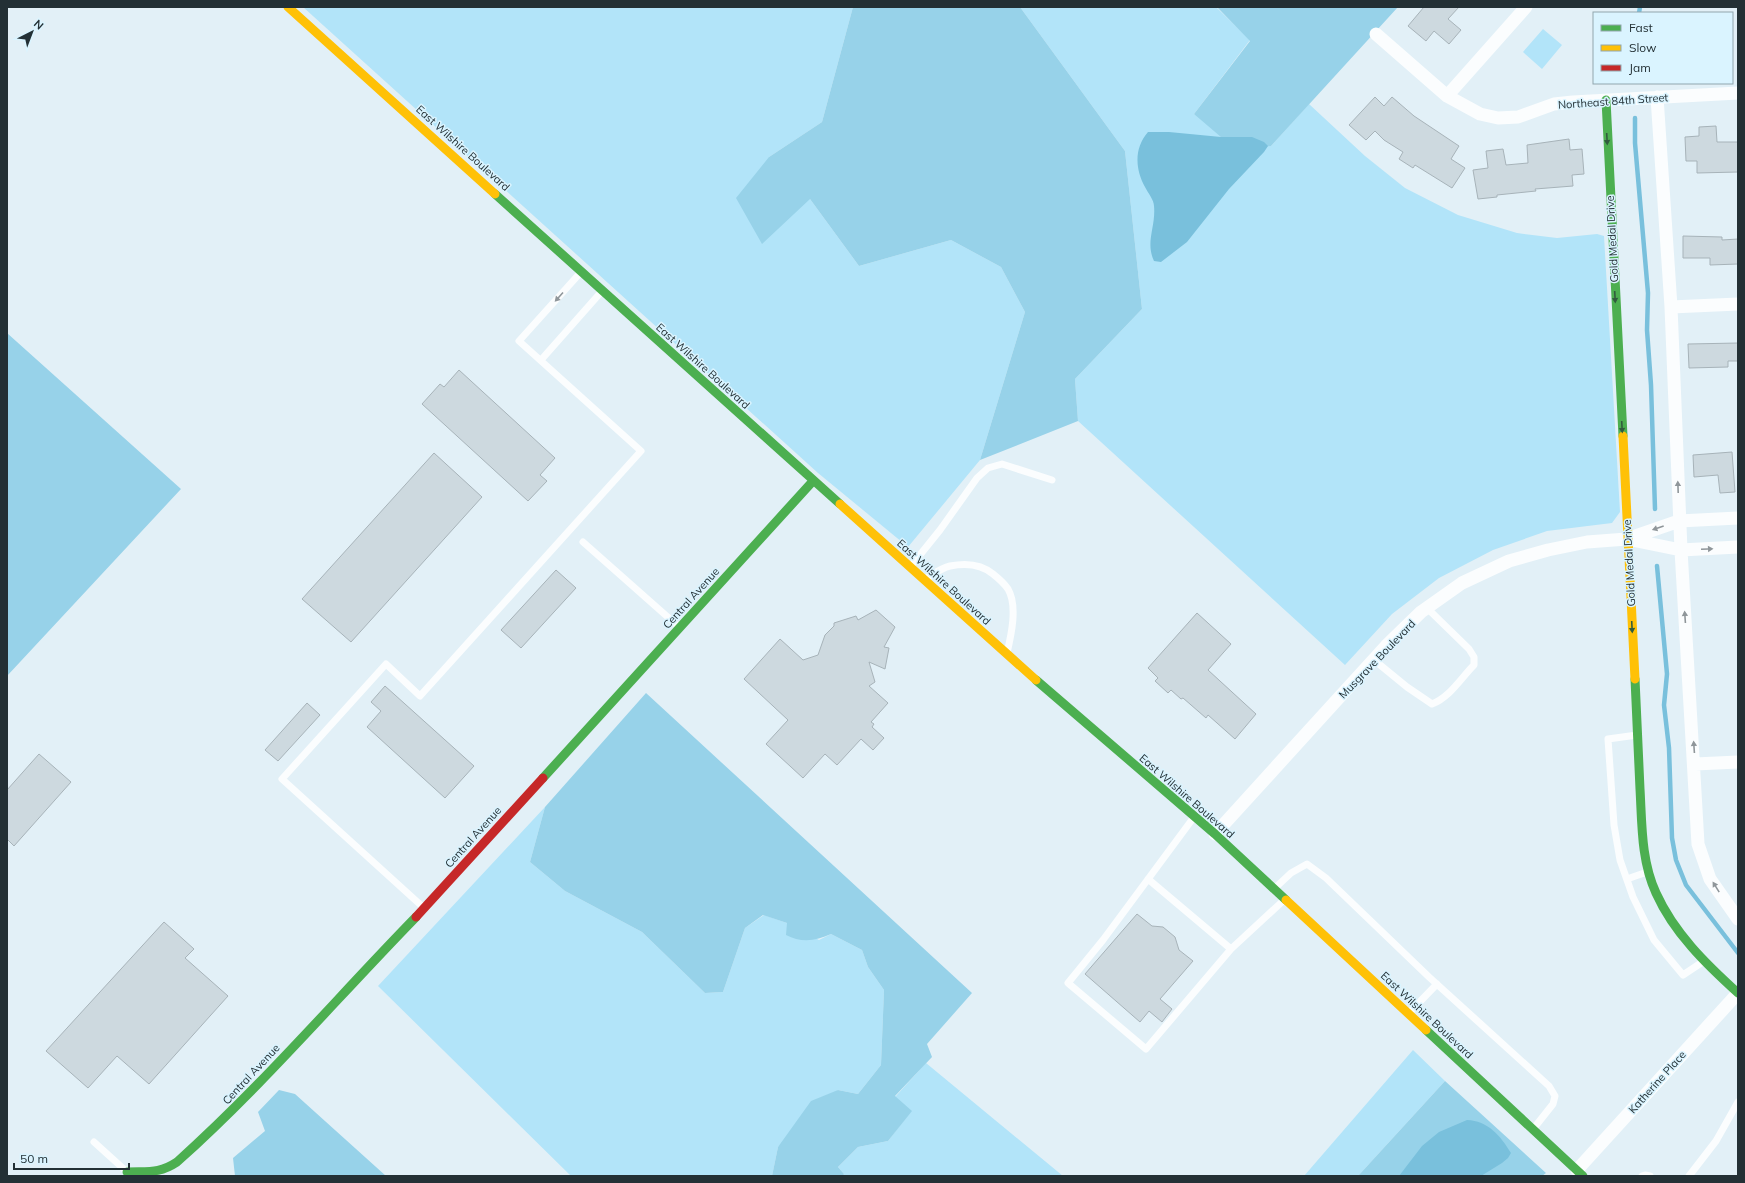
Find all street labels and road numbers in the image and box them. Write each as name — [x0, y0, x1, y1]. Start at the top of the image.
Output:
street label: Northeast 84th Street — [1557, 90, 1669, 112]
street label: East Wilshire Boulevard — [413, 102, 513, 194]
street label: Gold Medal Drive — [1603, 195, 1621, 283]
street label: East Wilshire Boulevard — [653, 320, 753, 412]
street label: Gold Medal Drive — [1620, 519, 1638, 607]
street label: East Wilshire Boulevard — [894, 536, 994, 628]
street label: Central Avenue — [660, 564, 722, 632]
street label: Musgrave Boulevard — [1336, 617, 1418, 701]
street label: East Wilshire Boulevard — [1137, 751, 1237, 841]
street label: Central Avenue — [442, 803, 504, 871]
street label: East Wilshire Boulevard — [1378, 968, 1476, 1062]
street label: Central Avenue — [219, 1041, 283, 1107]
street label: Katherine Place — [1625, 1048, 1689, 1116]

